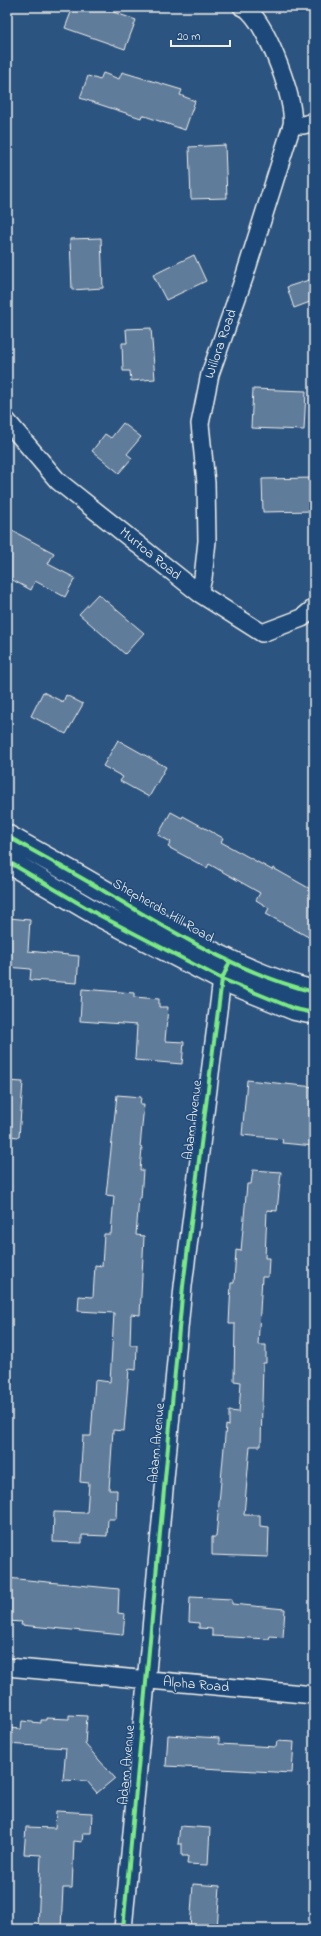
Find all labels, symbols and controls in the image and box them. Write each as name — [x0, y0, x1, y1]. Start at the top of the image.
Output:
scale bar — [171, 22, 230, 48]
text: 20 m — [177, 28, 200, 46]
street label: Willora Road — [199, 306, 243, 381]
street label: Murtoa Road — [115, 522, 186, 586]
street label: Shepherds Hill Road — [108, 873, 218, 949]
street label: Adam Avenue — [178, 1078, 208, 1161]
street label: Adam Avenue — [143, 1401, 171, 1484]
street label: Alpha Road — [162, 1672, 230, 1698]
street label: Adam Avenue — [113, 1723, 141, 1806]

